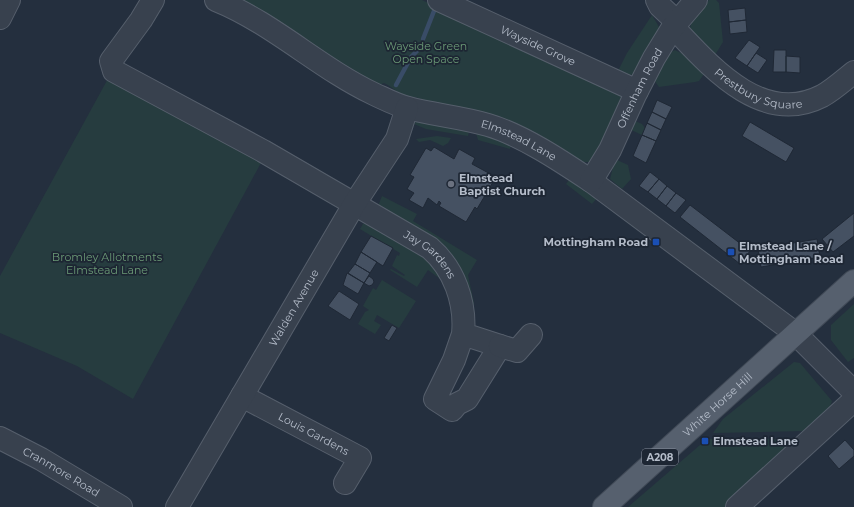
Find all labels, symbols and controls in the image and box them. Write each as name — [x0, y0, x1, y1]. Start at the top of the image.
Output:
street label: Wayside Grove — [498, 22, 578, 69]
park label: Wayside Green Open Space — [385, 39, 467, 66]
street label: Offenham Road — [614, 45, 666, 130]
street label: Prestbury Square — [712, 65, 804, 112]
street label: Elmstead Lane — [480, 116, 559, 164]
place label: Elmstead Baptist Church — [459, 171, 545, 198]
marker: Elmstead Baptist Church — [446, 179, 456, 189]
street label: Jay Gardens — [400, 227, 459, 282]
place label: Mottingham Road — [544, 235, 648, 249]
marker: Mottingham Road — [651, 237, 661, 247]
place label: Elmstead Lane / Mottingham Road — [739, 239, 843, 266]
marker: Elmstead Lane / Mottingham Road — [726, 247, 736, 257]
park label: Bromley Allotments Elmstead Lane — [52, 250, 163, 277]
street label: Walden Avenue — [266, 266, 322, 349]
street label: White Horse Hill — [680, 369, 755, 439]
street label: Louis Gardens — [276, 409, 352, 458]
place label: Elmstead Lane — [713, 434, 798, 448]
marker: Elmstead Lane — [700, 436, 710, 446]
street label: Cranmore Road — [20, 444, 102, 500]
road number: A208 — [642, 449, 678, 465]

